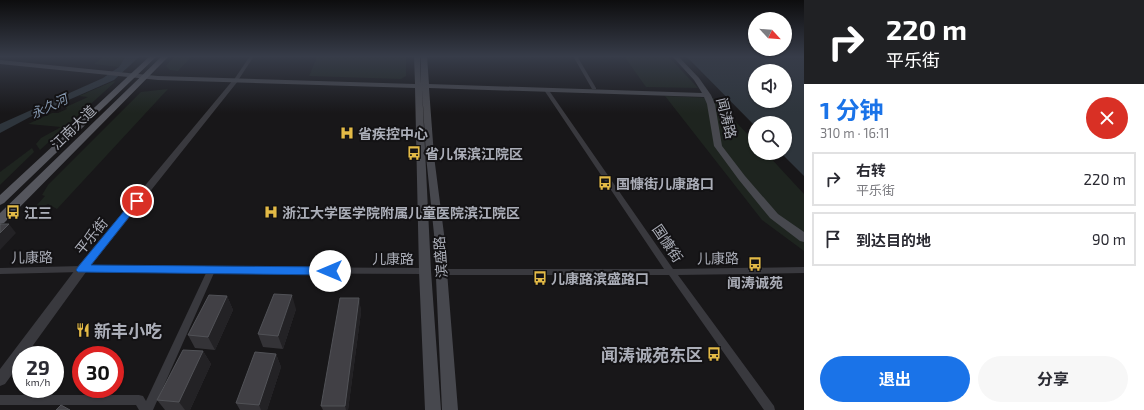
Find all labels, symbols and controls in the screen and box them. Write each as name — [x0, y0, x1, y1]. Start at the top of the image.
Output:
north arrow — [748, 12, 792, 56]
map controls — [748, 12, 792, 160]
text: 220 m — [886, 12, 967, 46]
icon: right — [820, 16, 872, 68]
text: 平乐街 — [886, 49, 940, 71]
button: sound — [748, 64, 792, 108]
water label: 永久河 — [28, 89, 73, 121]
text: 1 分钟 — [820, 95, 884, 124]
street label: 闻涛路 — [714, 96, 740, 140]
button: close — [1086, 97, 1128, 139]
street label: 江南大道 — [47, 101, 99, 153]
button: search — [748, 116, 792, 160]
hospital icon: 省疾控中心 — [339, 125, 355, 141]
place label: 省疾控中心 — [358, 125, 428, 142]
text: 310 m · 16:11 — [820, 125, 889, 141]
bus stop icon: 省儿保滨江院区 — [406, 145, 422, 161]
place label: 省儿保滨江院区 — [425, 145, 523, 162]
text: 右转 — [856, 161, 886, 179]
icon: right — [822, 168, 844, 190]
text: 220 m — [1084, 170, 1126, 188]
bus stop icon: 国慷街儿康路口 — [597, 175, 613, 191]
place label: 国慷街儿康路口 — [616, 175, 714, 192]
text: 平乐街 — [856, 182, 895, 198]
pin — [120, 184, 154, 218]
icon: arrive — [126, 190, 148, 212]
bus stop icon: 江三 — [5, 204, 21, 220]
place label: 江三 — [24, 204, 52, 221]
hospital icon: 浙江大学医学院附属儿童医院滨江院区 — [263, 204, 279, 220]
place label: 浙江大学医学院附属儿童医院滨江院区 — [282, 204, 520, 221]
street label: 平乐街 — [71, 214, 111, 258]
street label: 国慷街 — [649, 221, 687, 265]
icon: arrive — [822, 228, 844, 250]
text: 90 m — [1092, 230, 1126, 248]
text: 到达目的地 — [856, 231, 931, 249]
street label: 滨盛路 — [430, 235, 450, 279]
street label: 儿康路 — [11, 248, 53, 266]
street label: 儿康路 — [697, 249, 739, 267]
position arrow — [309, 250, 351, 292]
street label: 儿康路 — [372, 250, 414, 267]
bus stop icon: 闻涛诚苑 — [747, 256, 763, 272]
bus stop icon: 儿康路滨盛路口 — [532, 270, 548, 286]
place label: 儿康路滨盛路口 — [551, 270, 649, 287]
place label: 闻涛诚苑 — [727, 274, 783, 291]
place label: 新丰小吃 — [94, 320, 162, 340]
restaurant icon: 新丰小吃 — [75, 322, 91, 338]
place label: 闻涛诚苑东区 — [601, 344, 703, 364]
speed limit sign: 30 — [72, 346, 124, 398]
bus stop icon: 闻涛诚苑东区 — [706, 346, 722, 362]
text: 29 — [26, 355, 50, 379]
button: 退出 — [820, 356, 970, 402]
button: 分享 — [978, 356, 1128, 402]
text: km/h — [26, 376, 50, 388]

